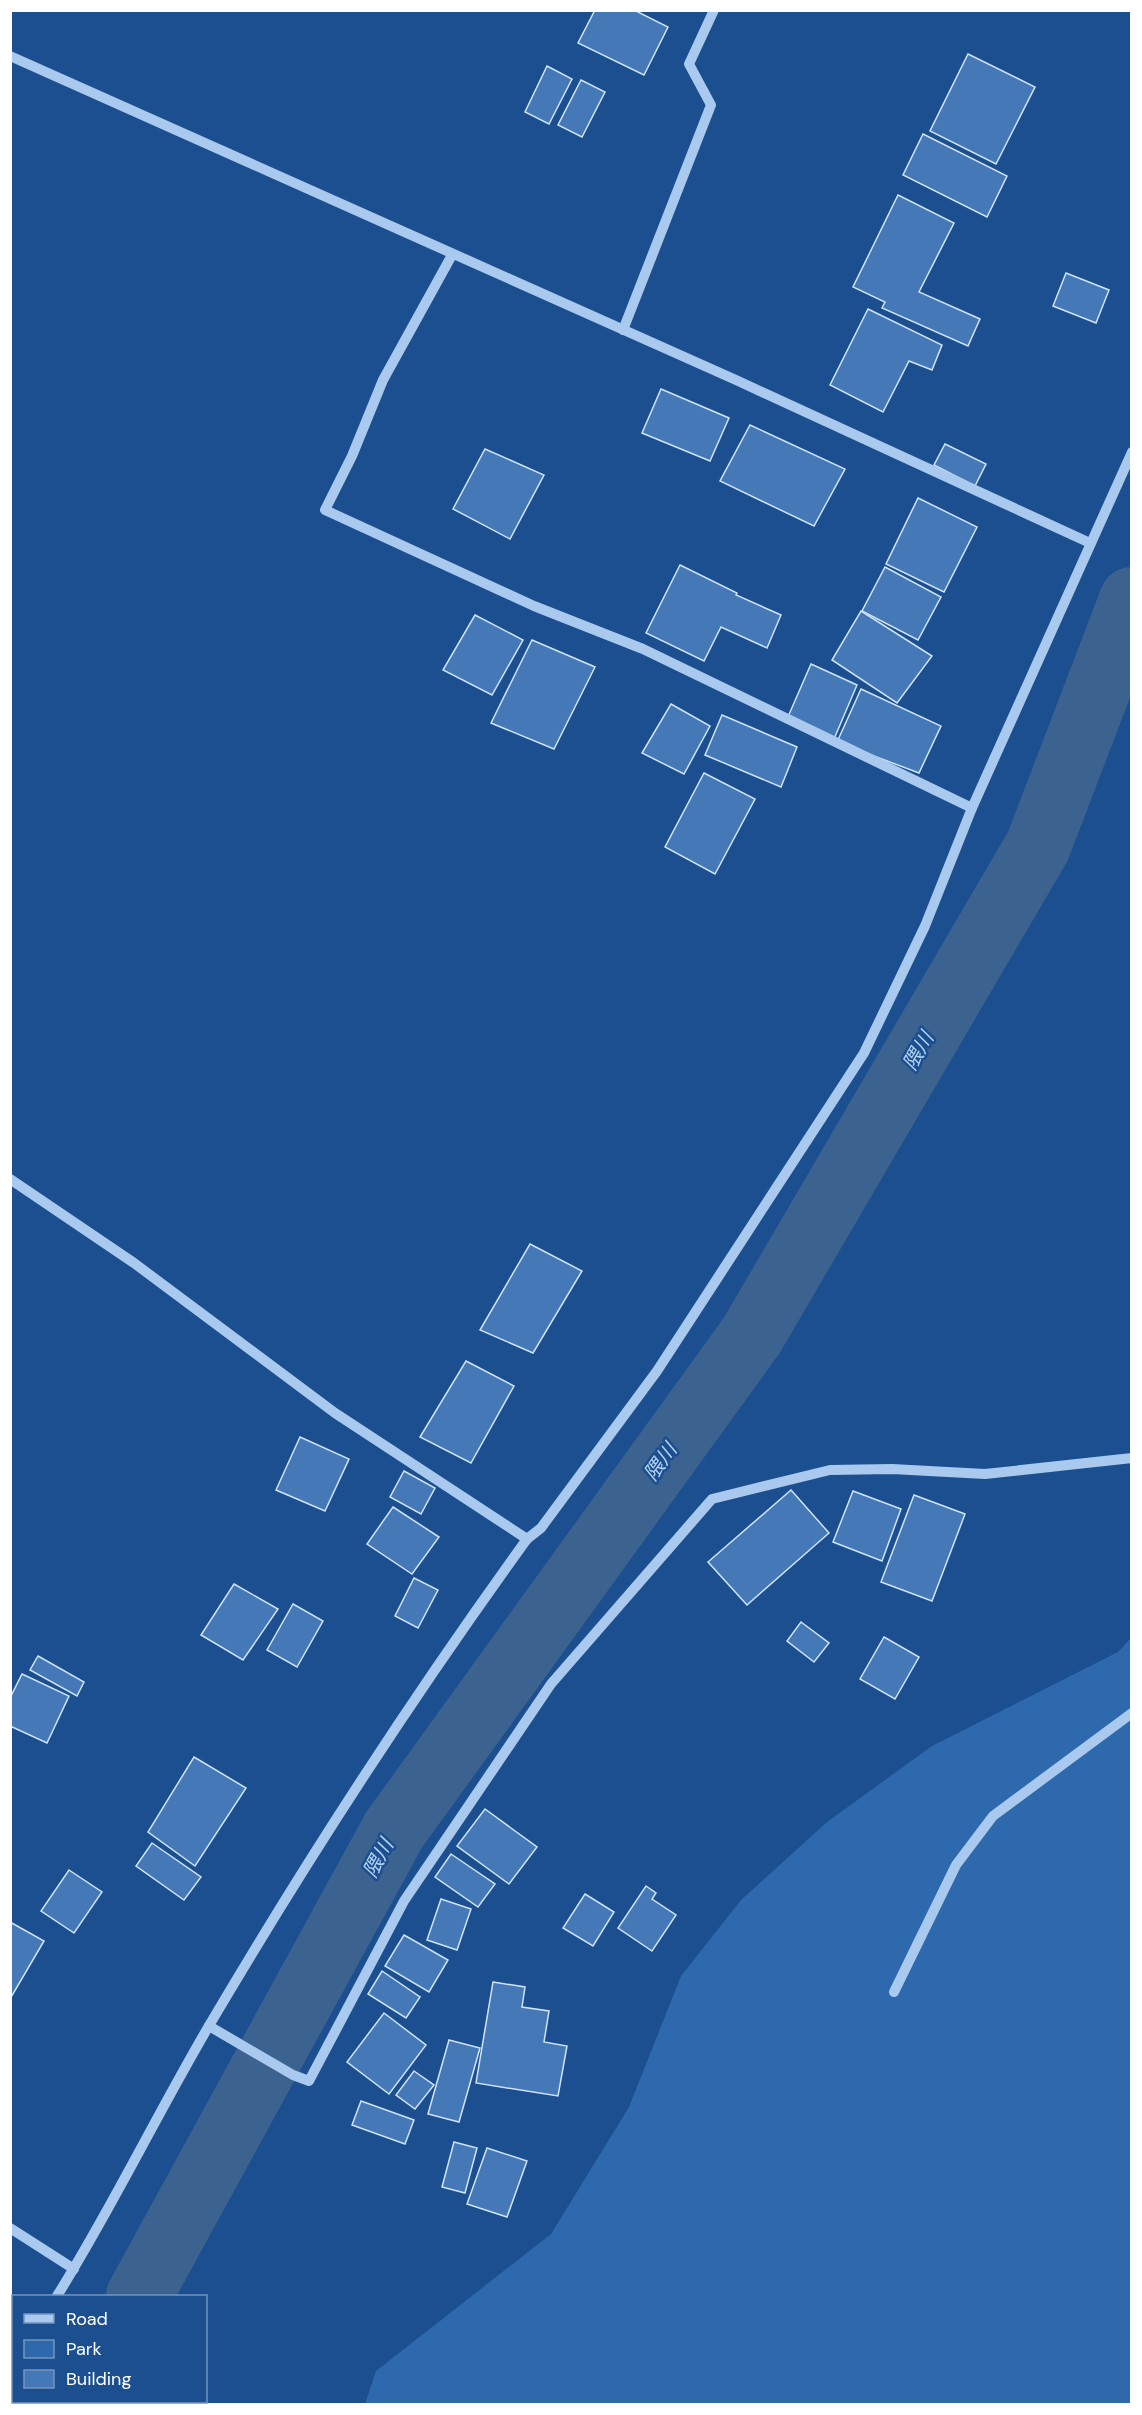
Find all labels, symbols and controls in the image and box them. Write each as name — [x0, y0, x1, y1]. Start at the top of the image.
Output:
water label: 隈川 — [897, 1025, 940, 1075]
water label: 隈川 — [638, 1437, 683, 1486]
water label: 隈川 — [357, 1832, 400, 1882]
legend — [12, 2295, 207, 2403]
text: Road — [66, 2307, 108, 2331]
text: Park — [66, 2337, 102, 2361]
text: Building — [66, 2367, 131, 2391]

